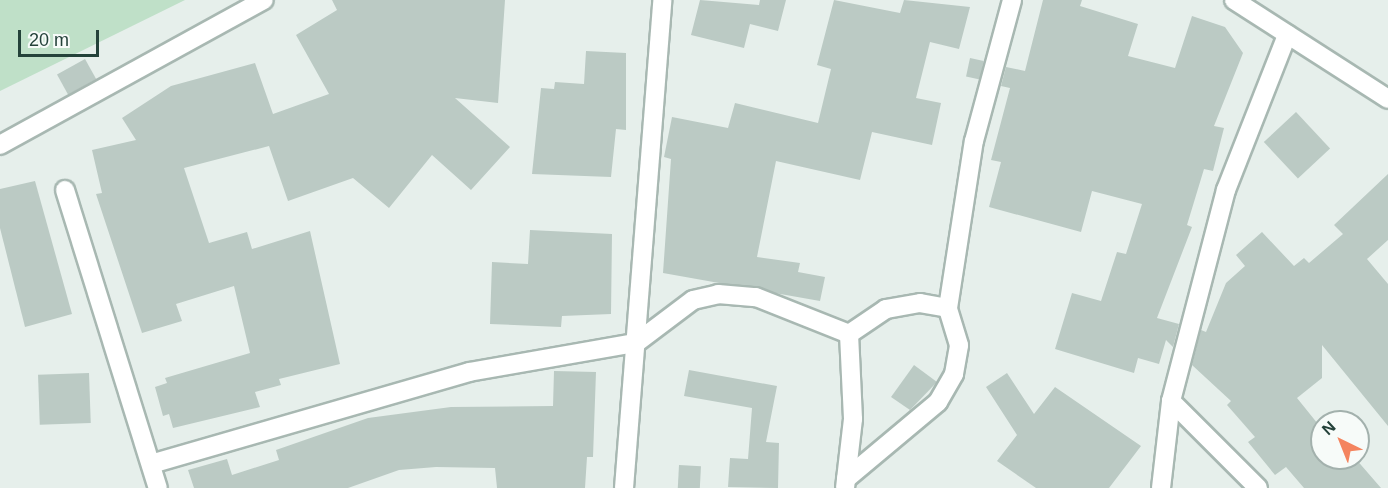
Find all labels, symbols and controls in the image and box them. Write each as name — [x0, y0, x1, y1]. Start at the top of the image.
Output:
scale bar — [21, 18, 102, 56]
text: 20 m — [29, 30, 69, 50]
north arrow — [1310, 410, 1370, 470]
text: N — [1319, 418, 1339, 438]

